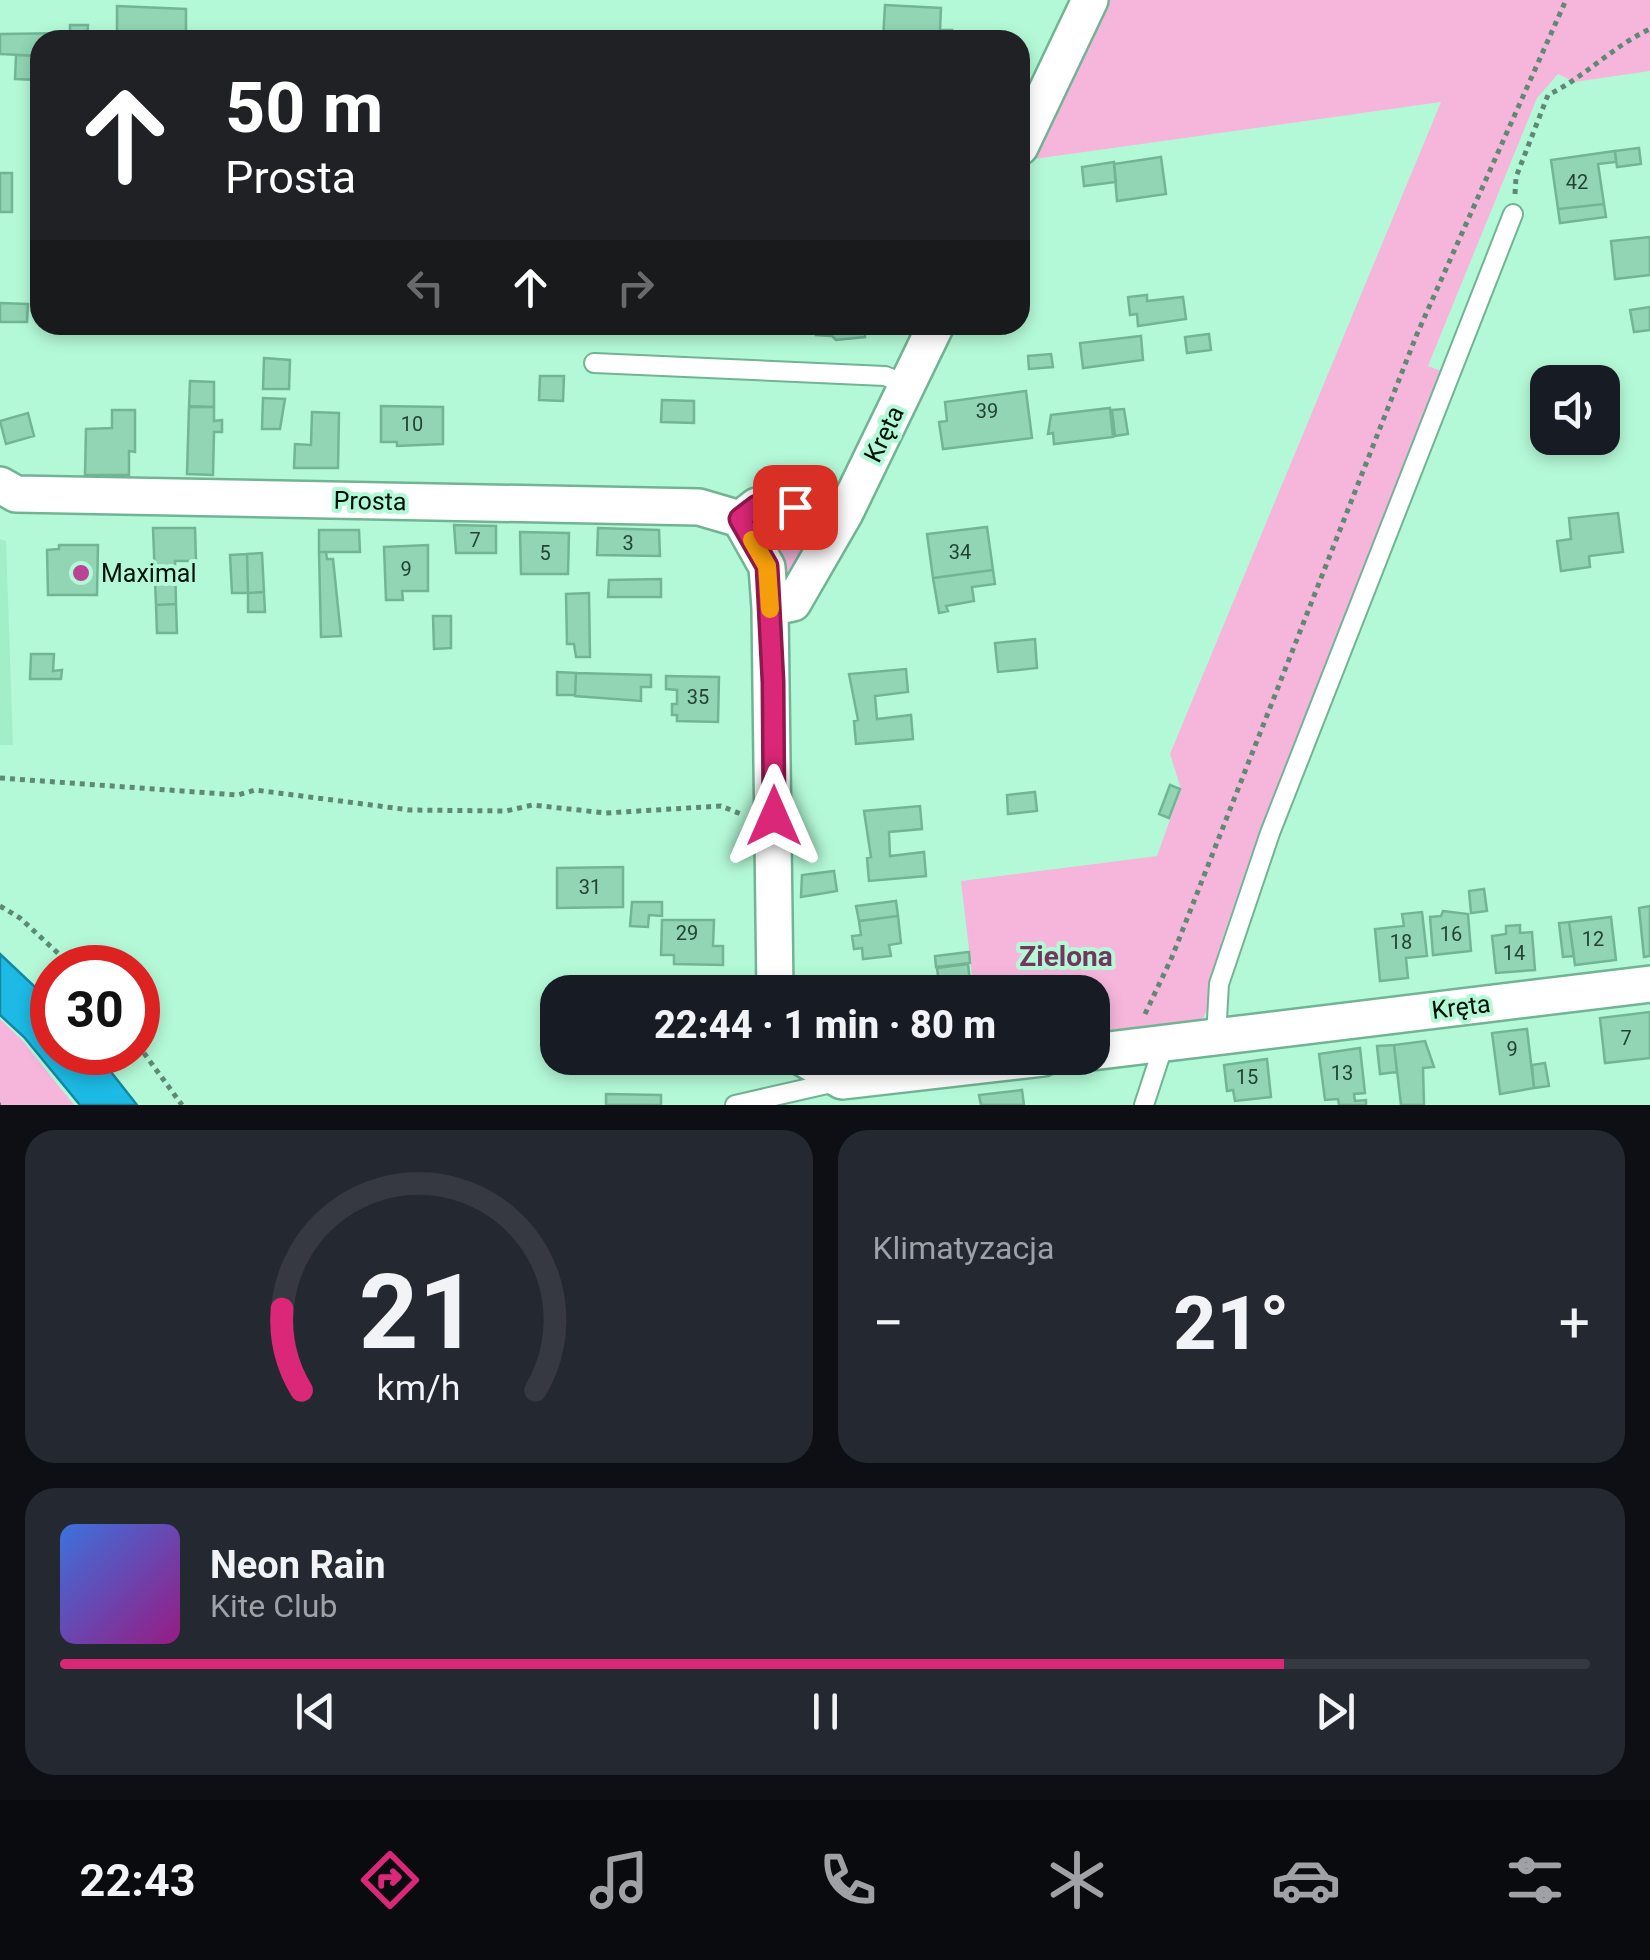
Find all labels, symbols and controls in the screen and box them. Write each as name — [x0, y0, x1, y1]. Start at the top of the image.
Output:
text: 50 m — [225, 67, 383, 149]
icon: ahead — [60, 70, 190, 200]
text: Prosta — [225, 151, 356, 204]
house number: 42 — [1566, 170, 1588, 194]
icon: left — [398, 260, 453, 315]
icon: ahead — [503, 260, 558, 315]
icon: right — [608, 260, 663, 315]
map controls — [1530, 365, 1620, 455]
button: sound — [1530, 365, 1620, 455]
house number: 39 — [976, 399, 998, 423]
street label: Kręta — [858, 401, 910, 467]
house number: 10 — [401, 412, 423, 436]
pin — [753, 465, 838, 550]
icon: arrive — [768, 480, 823, 535]
street label: Prosta — [333, 486, 407, 516]
house number: 7 — [469, 528, 481, 552]
house number: 3 — [622, 531, 634, 555]
house number: 34 — [949, 540, 971, 564]
house number: 5 — [539, 541, 551, 565]
house number: 9 — [400, 557, 412, 581]
place label: Maximal — [101, 559, 197, 588]
marker: Maximal — [70, 562, 92, 584]
house number: 35 — [687, 685, 709, 709]
position arrow — [722, 764, 826, 868]
house number: 31 — [579, 875, 601, 899]
house number: 29 — [676, 921, 698, 945]
house number: 16 — [1440, 922, 1462, 946]
house number: 12 — [1582, 927, 1604, 951]
house number: 18 — [1390, 930, 1412, 954]
district label: Zielona — [1019, 940, 1113, 973]
house number: 14 — [1503, 941, 1525, 965]
speed limit sign: 30 — [30, 945, 160, 1075]
street label: Kręta — [1430, 989, 1492, 1025]
text: 22:44 · 1 min · 80 m — [654, 1003, 996, 1047]
house number: 7 — [1620, 1026, 1632, 1050]
house number: 9 — [1506, 1037, 1518, 1061]
house number: 13 — [1331, 1061, 1353, 1085]
house number: 15 — [1236, 1065, 1258, 1089]
text: Klimatyzacja — [873, 1229, 1054, 1267]
text: 21 — [359, 1252, 478, 1373]
text: 21° — [1173, 1279, 1289, 1367]
text: − — [873, 1291, 904, 1355]
text: + — [1559, 1291, 1590, 1355]
text: km/h — [377, 1367, 461, 1409]
text: Neon Rain — [210, 1543, 386, 1587]
text: Kite Club — [210, 1587, 337, 1625]
icon: previous — [288, 1684, 343, 1739]
icon: pause — [798, 1684, 853, 1739]
icon: next — [1308, 1684, 1363, 1739]
icon: directions — [355, 1845, 425, 1915]
icon: music — [584, 1845, 654, 1915]
icon: phone — [813, 1845, 883, 1915]
icon: climate — [1042, 1845, 1112, 1915]
icon: car — [1271, 1845, 1341, 1915]
icon: filters — [1500, 1845, 1570, 1915]
text: 22:43 — [80, 1854, 196, 1907]

